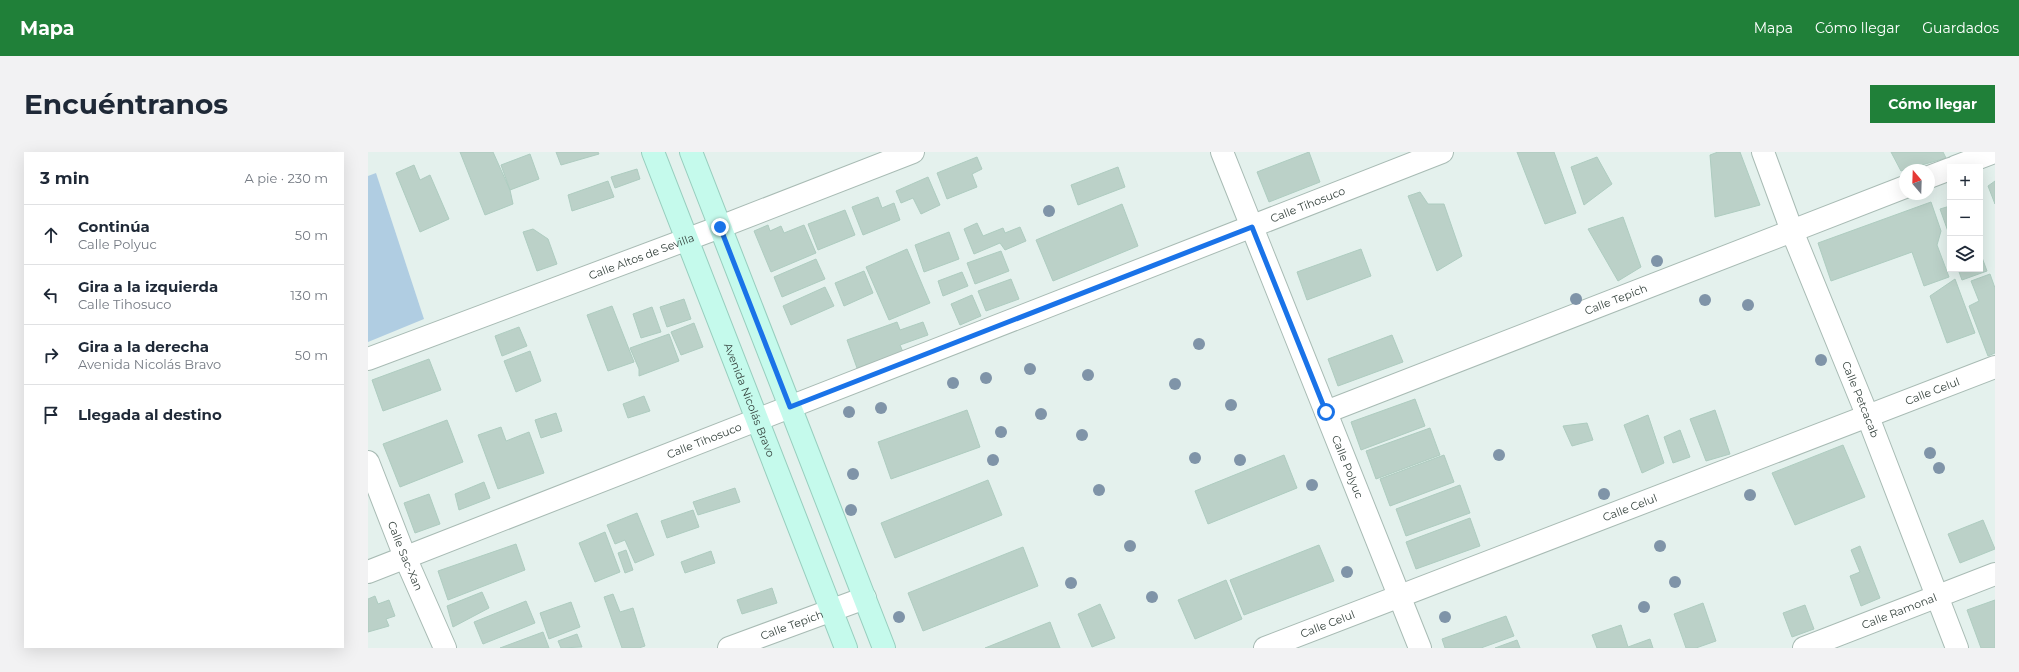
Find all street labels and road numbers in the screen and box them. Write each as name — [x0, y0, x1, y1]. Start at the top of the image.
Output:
street label: Calle Tihosuco — [1268, 184, 1347, 225]
street label: Calle Altos de Sevilla — [587, 230, 696, 283]
street label: Calle Tepich — [1583, 281, 1649, 318]
street label: Avenida Nicolás Bravo — [721, 341, 778, 459]
street label: Calle Petcacab — [1839, 359, 1882, 440]
street label: Calle Celul — [1903, 374, 1962, 408]
street label: Calle Tihosuco — [665, 420, 744, 461]
street label: Calle Polyuc — [1329, 433, 1367, 500]
street label: Calle Celul — [1601, 491, 1659, 524]
street label: Calle Sac-Xan — [385, 519, 426, 593]
street label: Calle Ramonal — [1859, 590, 1939, 632]
street label: Calle Tepich — [758, 607, 825, 643]
street label: Calle Celul — [1298, 607, 1357, 641]

